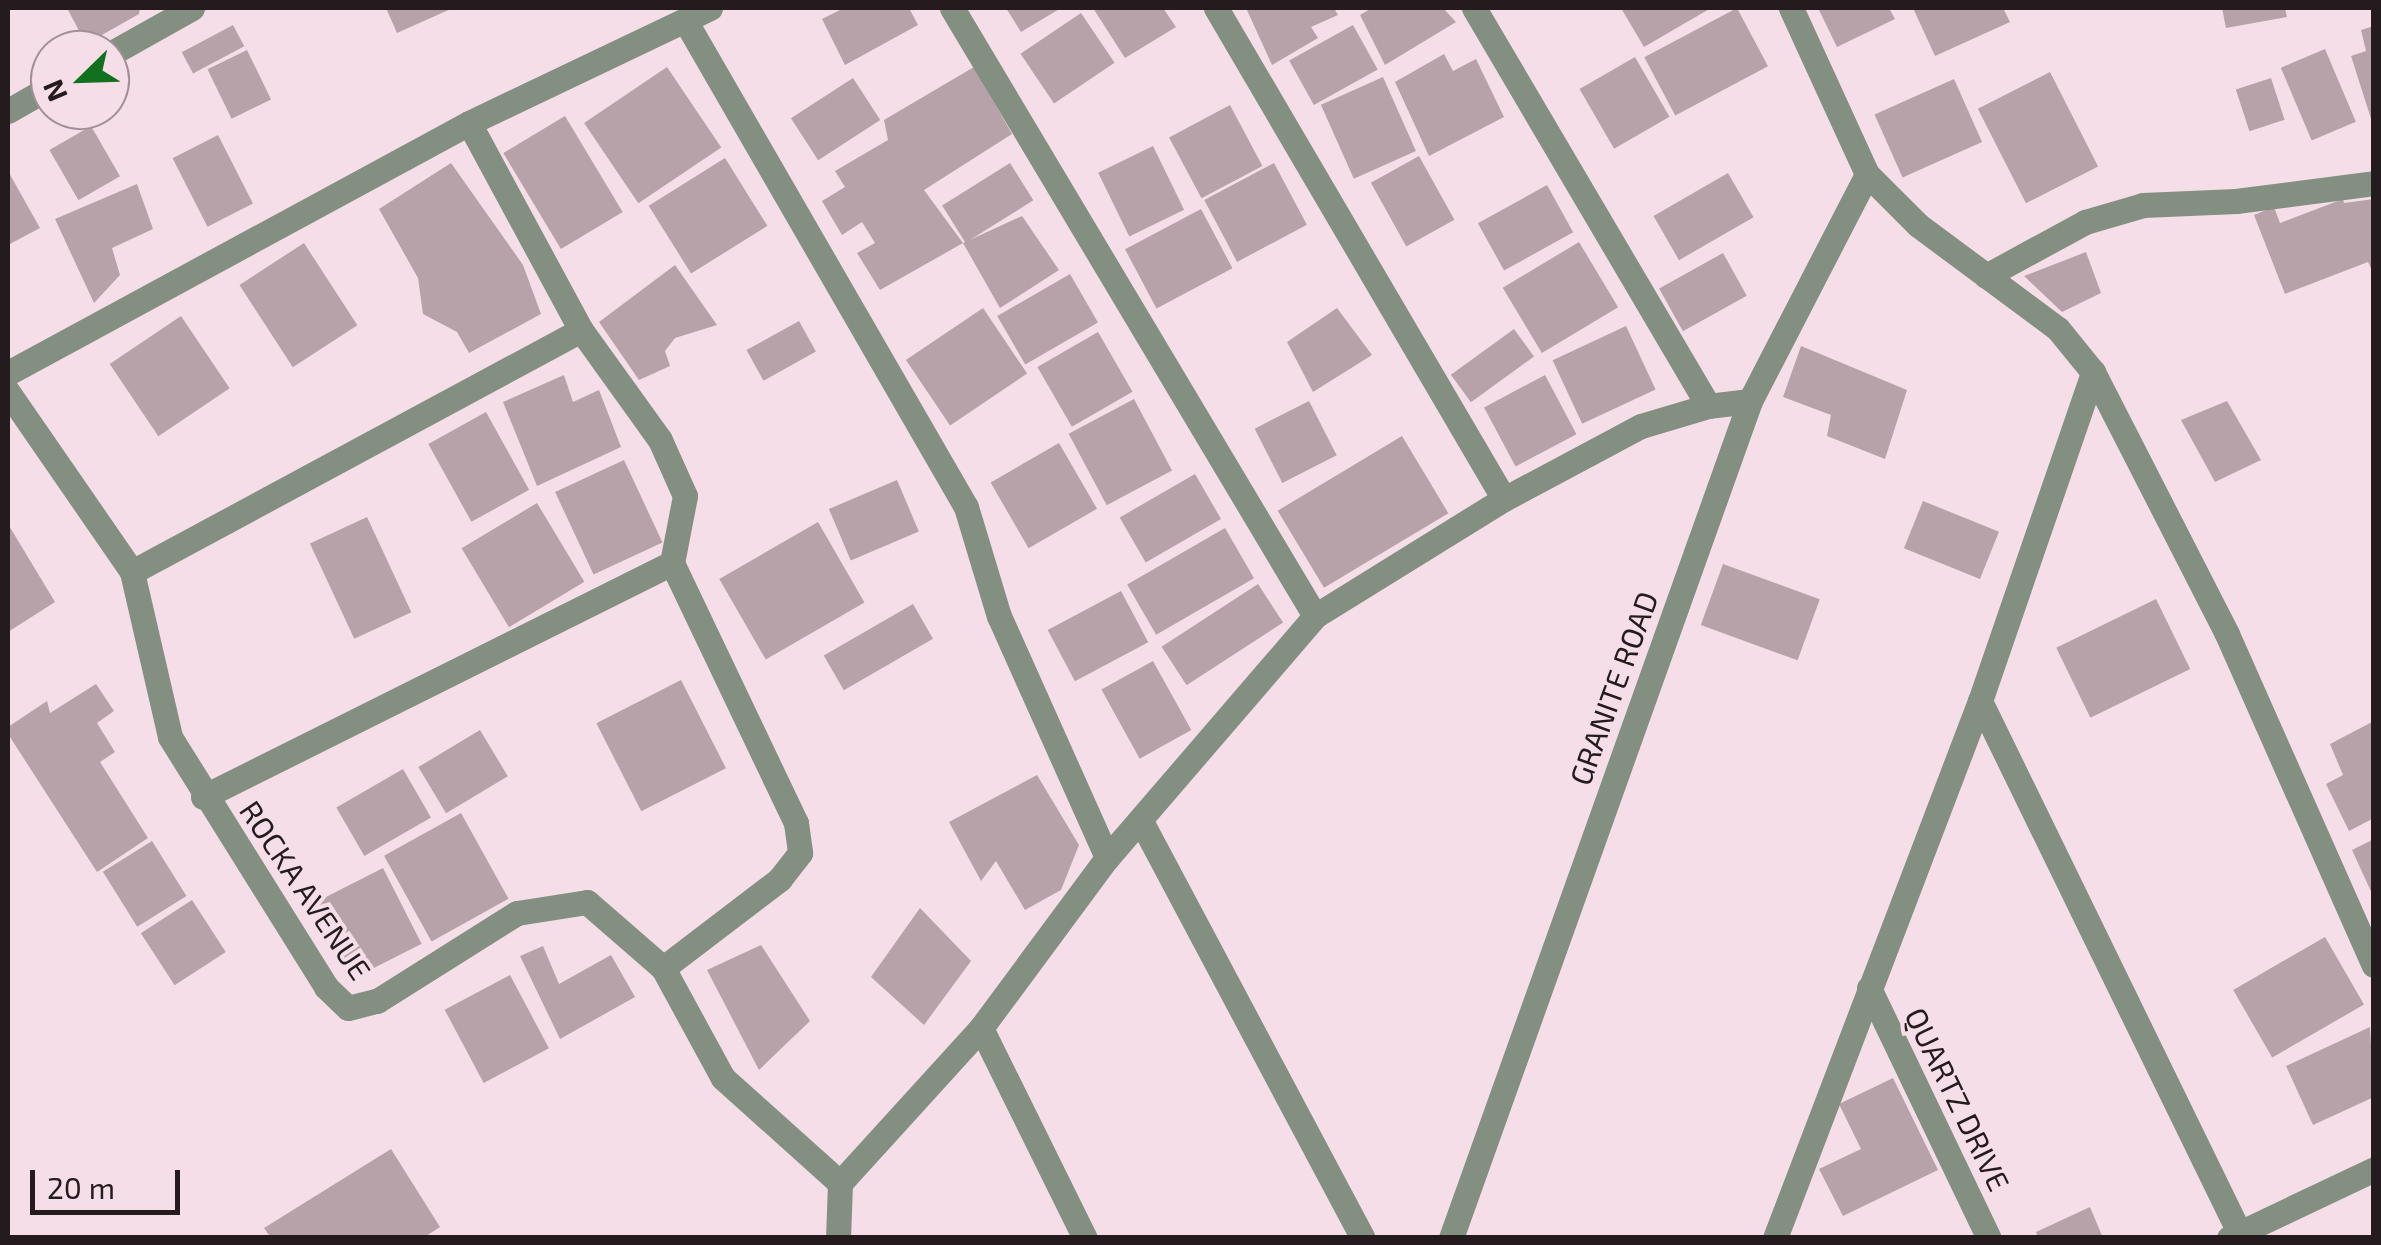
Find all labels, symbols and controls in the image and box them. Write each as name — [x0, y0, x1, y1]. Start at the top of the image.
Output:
north arrow — [30, 30, 130, 130]
text: N — [35, 75, 74, 107]
street label: GRANITE ROAD — [1561, 586, 1665, 790]
street label: ROCKA AVENUE — [233, 793, 379, 987]
street label: QUARTZ DRIVE — [1898, 1002, 2018, 1196]
scale bar — [35, 1150, 185, 1212]
text: 20 m — [47, 1169, 115, 1205]

